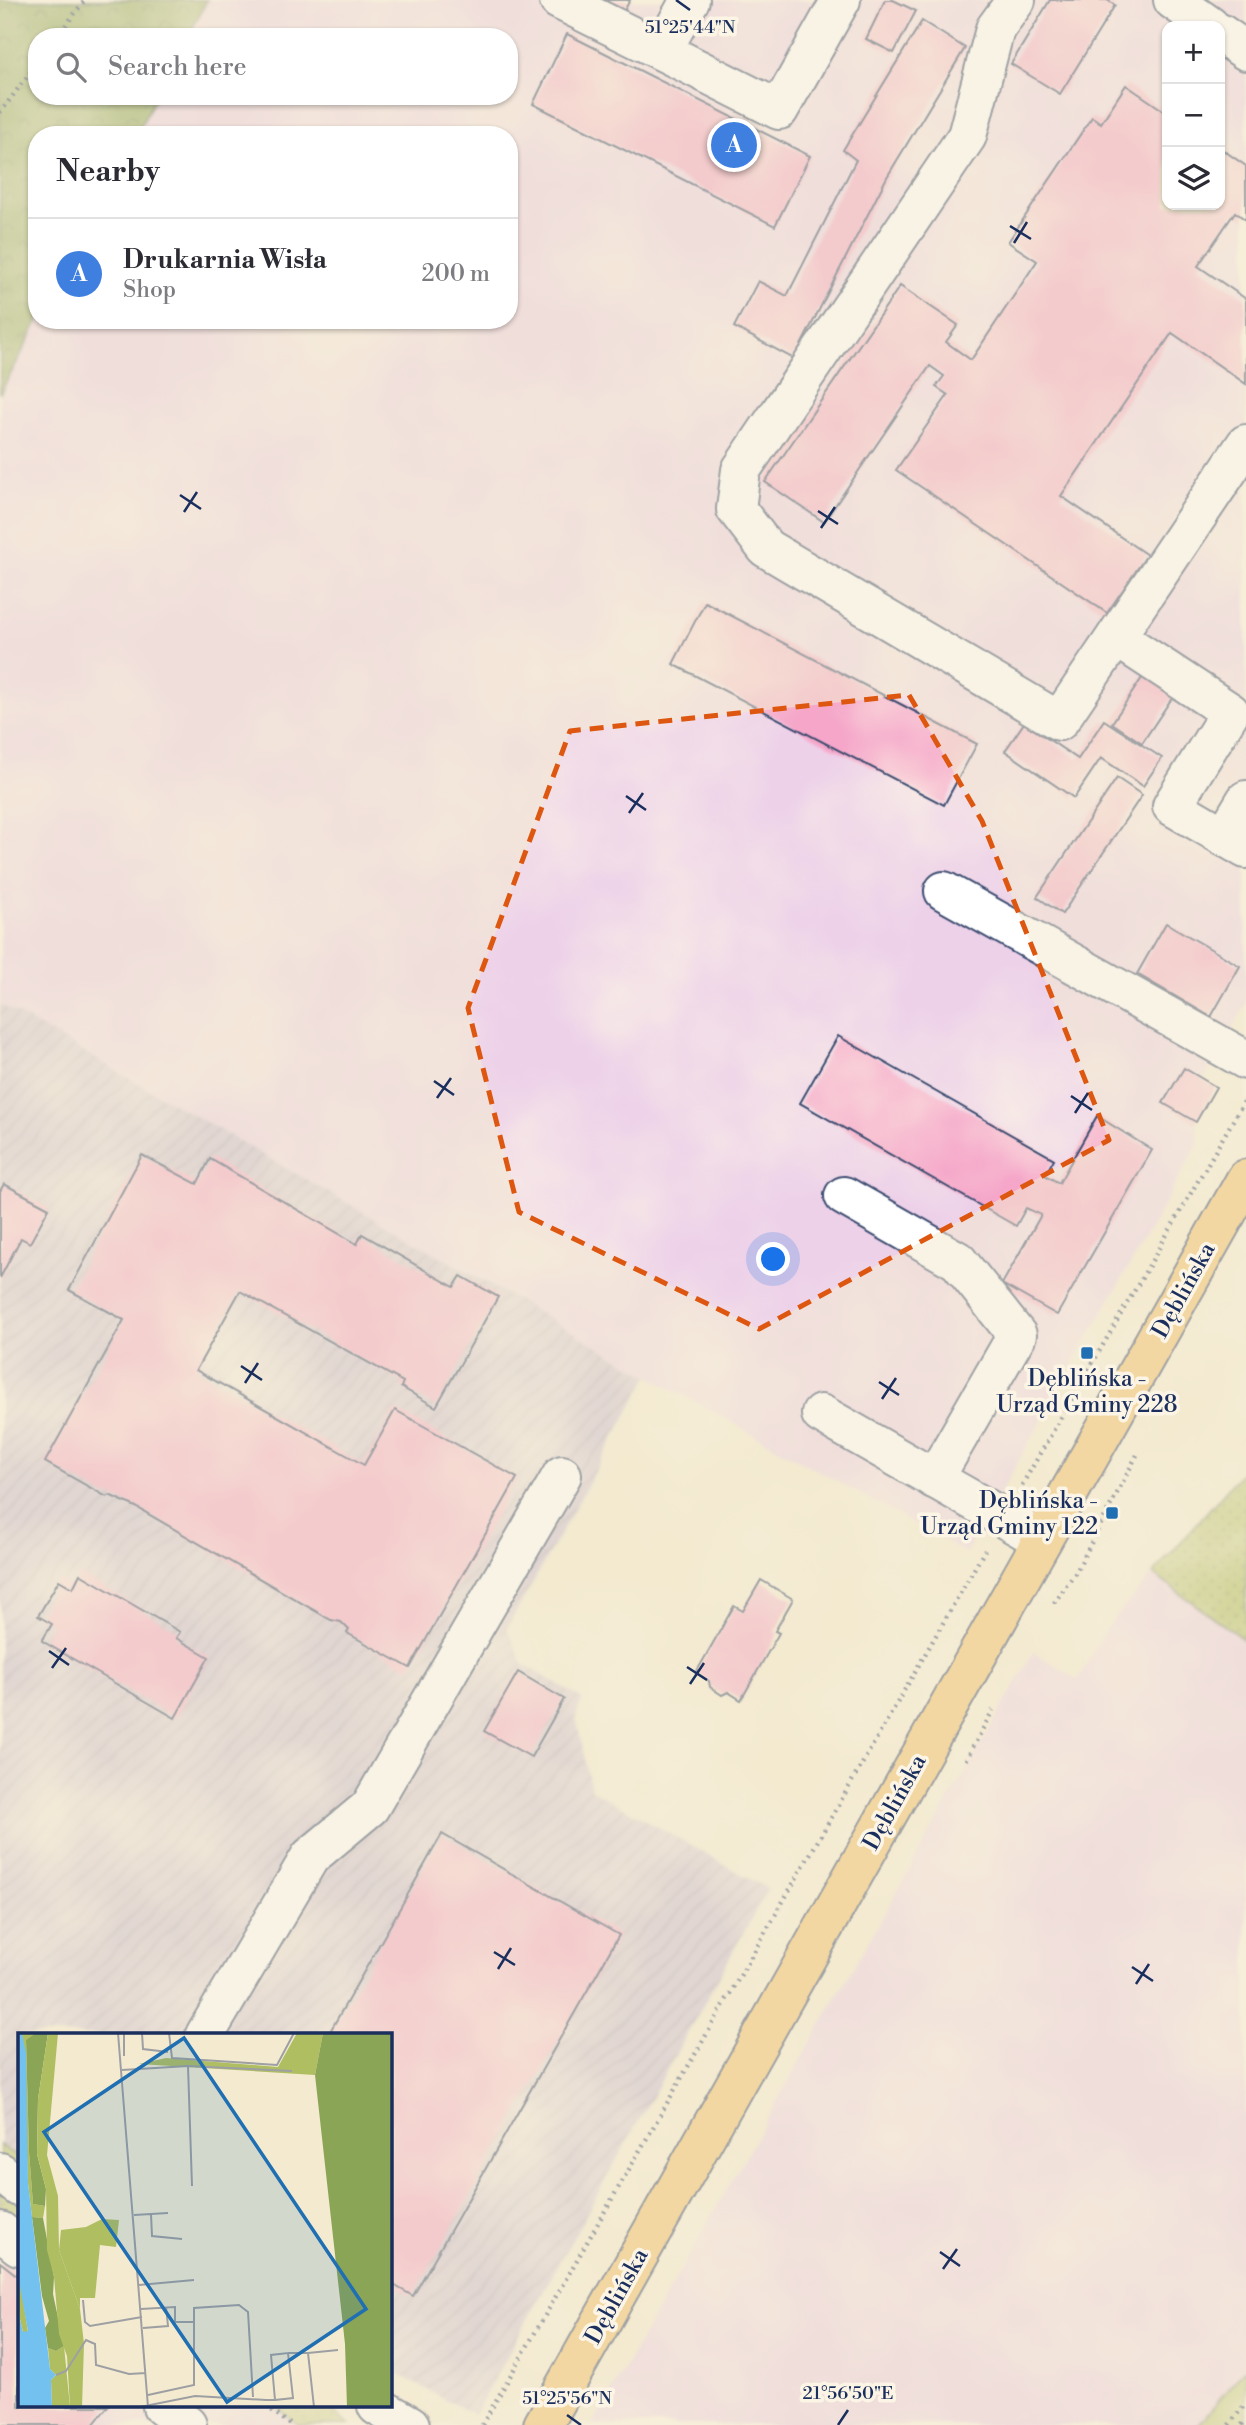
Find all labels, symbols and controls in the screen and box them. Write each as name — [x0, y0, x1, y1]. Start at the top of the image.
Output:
text: 51°25'44"N — [645, 16, 736, 39]
map controls — [1162, 21, 1225, 210]
button: + — [1162, 21, 1225, 84]
search box — [28, 28, 518, 105]
icon: search — [52, 48, 90, 86]
text: Search here — [108, 51, 247, 83]
button: − — [1162, 84, 1225, 147]
pin: A — [711, 119, 757, 171]
button: layers — [1162, 147, 1225, 210]
text: Nearby — [56, 153, 160, 191]
text: Drukarnia Wisła — [123, 244, 327, 276]
text: A — [71, 260, 87, 288]
text: 200 m — [422, 260, 490, 288]
text: Shop — [123, 276, 176, 304]
street label: Dęblińska — [1146, 1237, 1222, 1343]
your location — [756, 1242, 790, 1276]
marker: Dęblińska - Urząd Gminy 228 — [1079, 1345, 1095, 1361]
place label: Dęblińska - Urząd Gminy 228 — [996, 1365, 1178, 1419]
place label: Dęblińska - Urząd Gminy 122 — [920, 1487, 1098, 1541]
marker: Dęblińska - Urząd Gminy 122 — [1104, 1505, 1120, 1521]
street label: Dęblińska — [857, 1749, 933, 1855]
inset map — [18, 2033, 392, 2408]
street label: Dęblińska — [579, 2243, 655, 2349]
text: 21°56'50"E — [802, 2382, 894, 2405]
text: 51°25'56"N — [522, 2387, 612, 2410]

